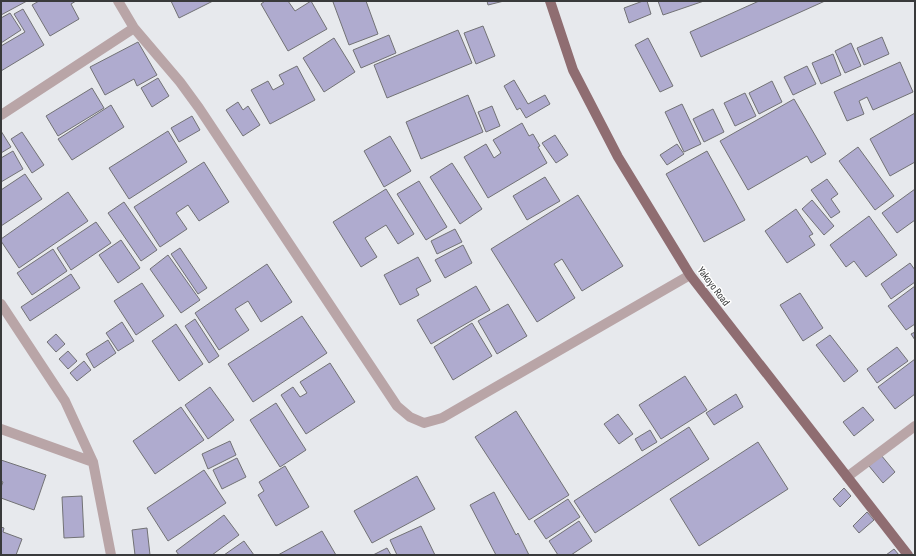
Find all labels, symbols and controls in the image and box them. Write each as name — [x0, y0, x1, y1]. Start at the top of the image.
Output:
street label: Yakoyo Road — [695, 264, 733, 309]

